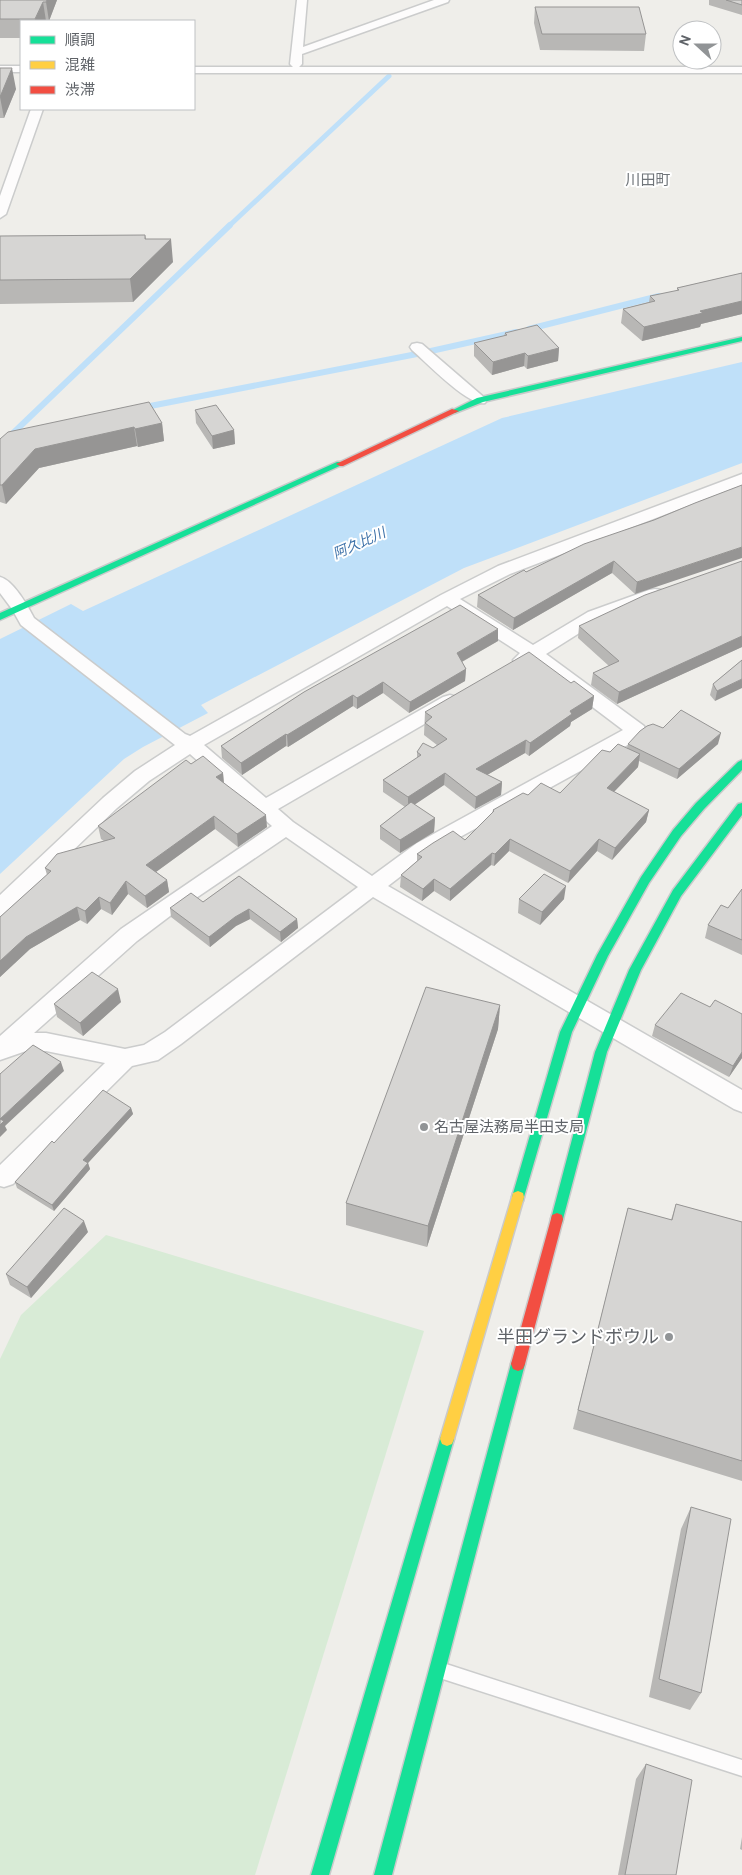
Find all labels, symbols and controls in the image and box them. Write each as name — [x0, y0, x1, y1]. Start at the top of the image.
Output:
legend — [20, 20, 195, 110]
north arrow — [672, 20, 722, 70]
text: 順調 — [65, 31, 95, 49]
text: N — [675, 32, 695, 48]
text: 混雑 — [65, 56, 95, 74]
text: 渋滞 — [65, 81, 95, 99]
district label: 川田町 — [625, 171, 671, 189]
water label: 阿久比川 — [330, 523, 390, 563]
place label: 名古屋法務局半田支局 — [434, 1118, 584, 1136]
marker: 名古屋法務局半田支局 — [418, 1121, 430, 1133]
place label: 半田グランドボウル — [497, 1326, 659, 1348]
marker: 半田グランドボウル — [663, 1331, 675, 1343]

